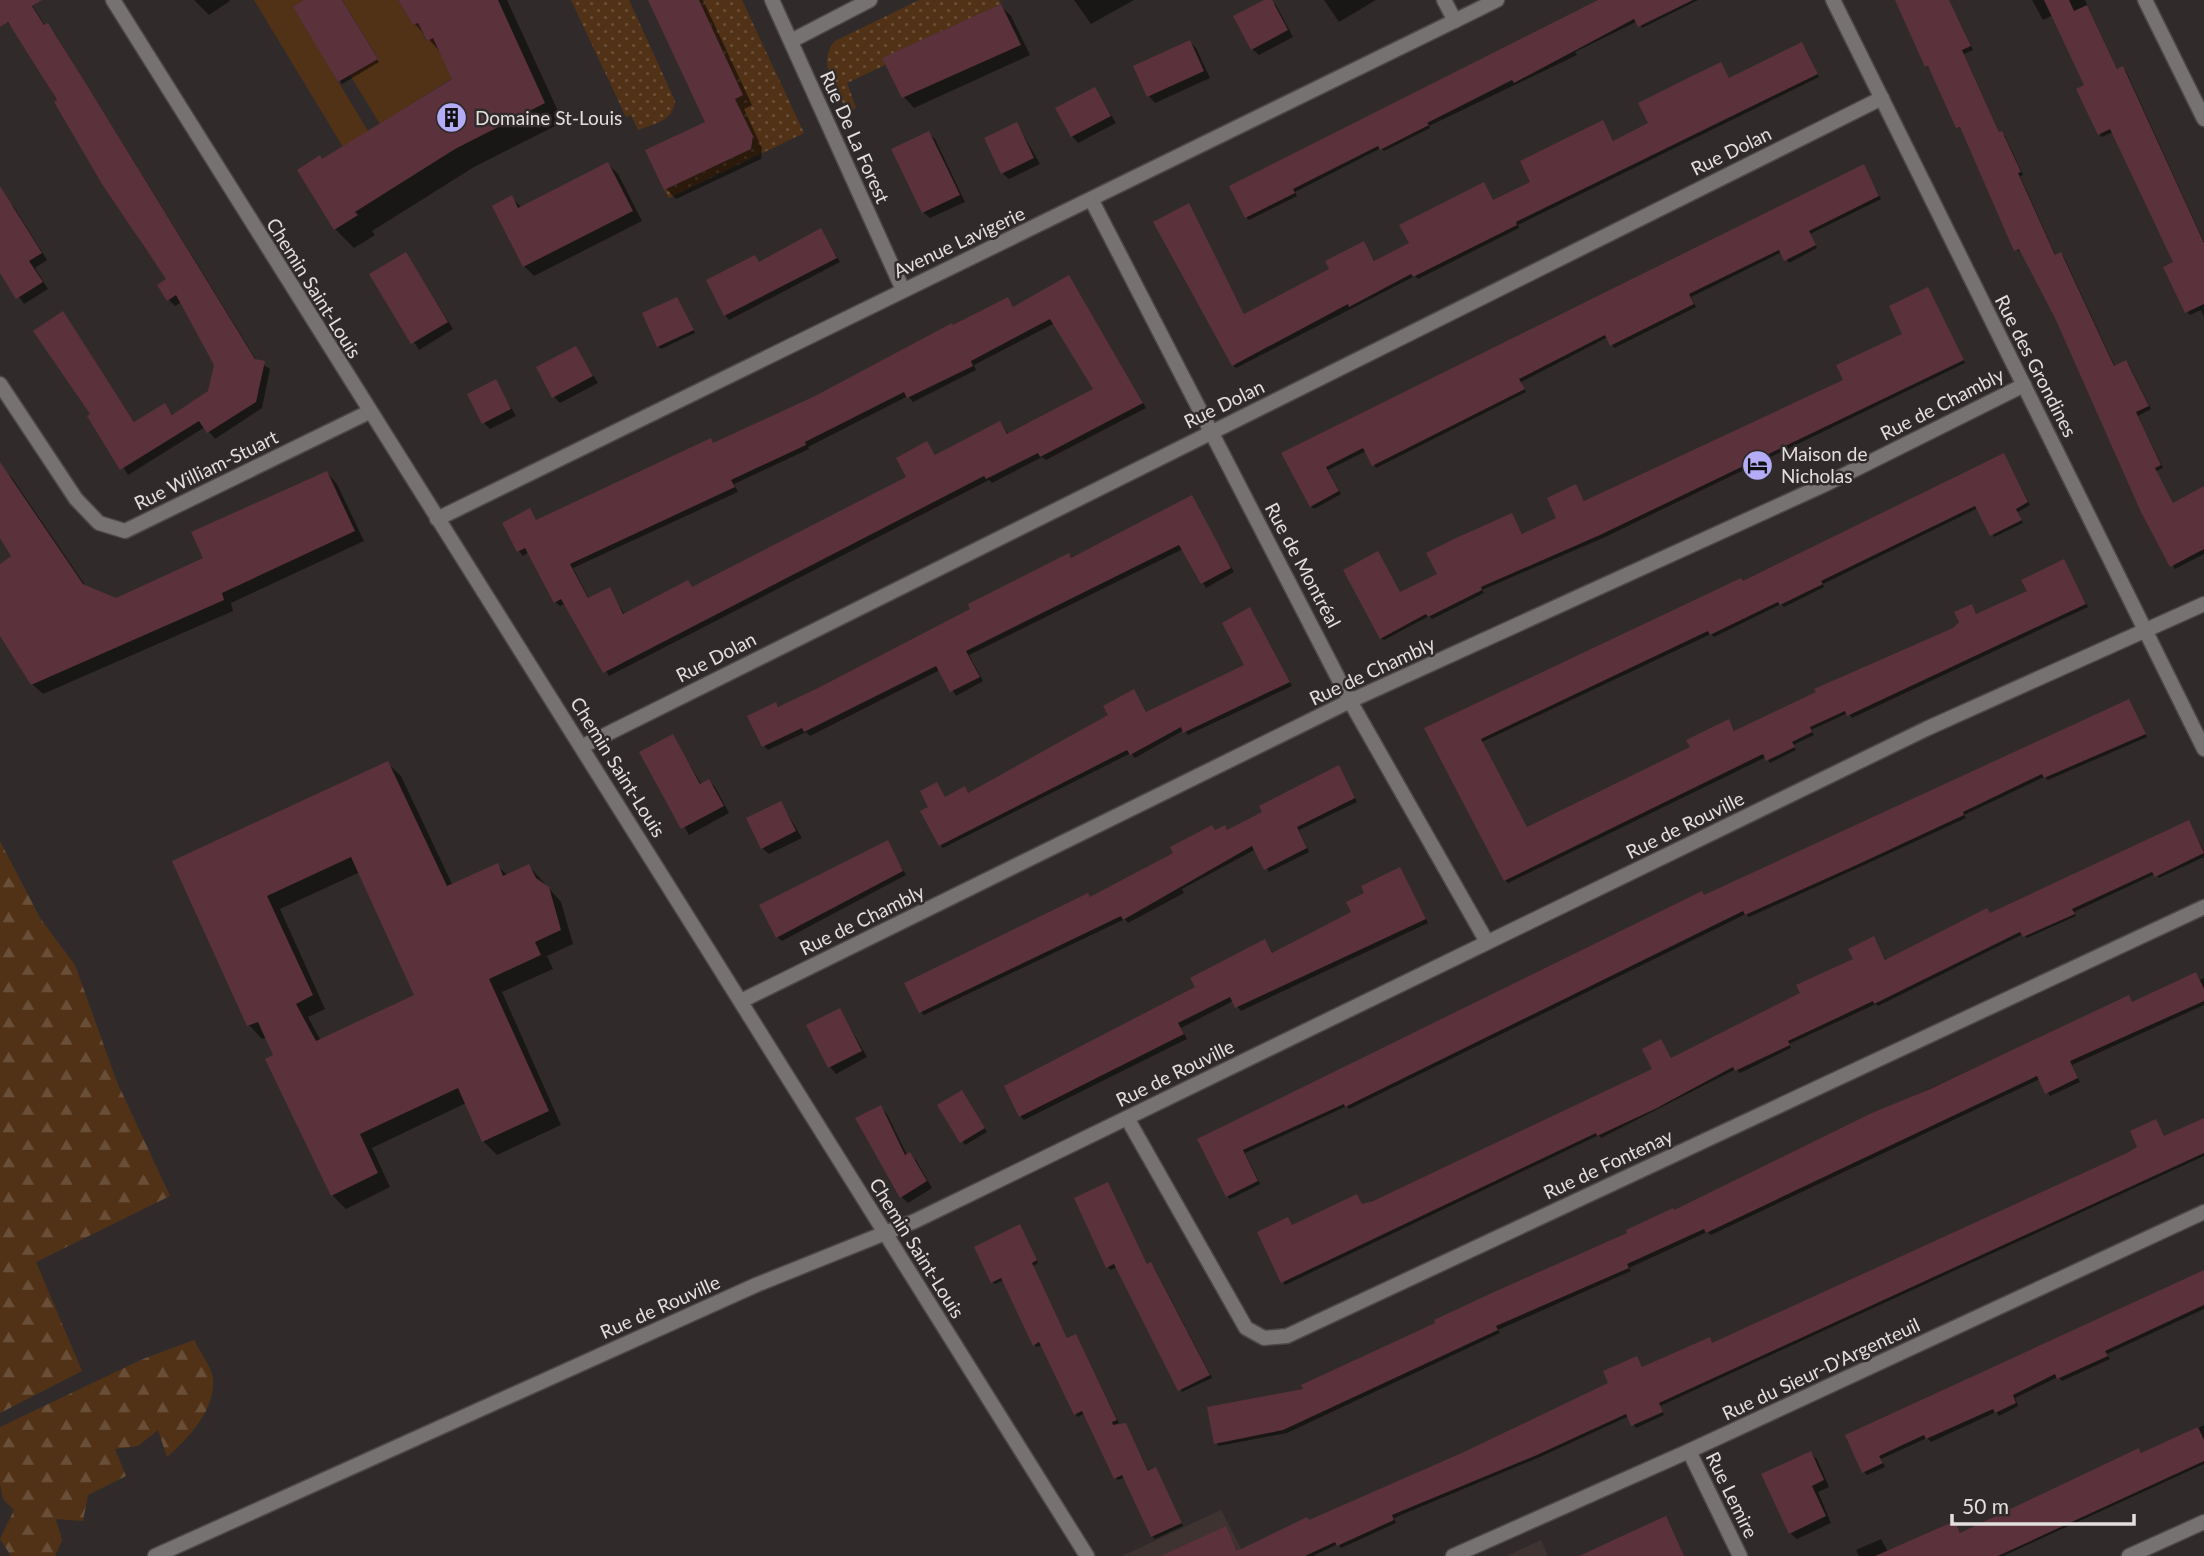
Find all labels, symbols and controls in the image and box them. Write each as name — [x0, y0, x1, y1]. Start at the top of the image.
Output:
street label: Rue De La Forest — [816, 67, 895, 207]
building icon: Domaine St-Louis — [435, 101, 469, 135]
place label: Domaine St-Louis — [475, 106, 622, 129]
street label: Rue Dolan — [1687, 121, 1775, 180]
street label: Avenue Lavigerie — [889, 201, 1028, 282]
street label: Chemin Saint-Louis — [262, 213, 367, 362]
street label: Rue des Grondines — [1991, 291, 2082, 441]
street label: Rue de Chambly — [1876, 362, 2008, 445]
street label: Rue Dolan — [1180, 374, 1268, 433]
street label: Rue William-Stuart — [130, 425, 282, 514]
place label: Maison de Nicholas — [1781, 442, 1868, 487]
hotel icon: Maison de Nicholas — [1741, 448, 1775, 482]
street label: Rue de Montréal — [1261, 498, 1346, 631]
street label: Rue Dolan — [672, 627, 760, 686]
street label: Rue de Chambly — [1305, 631, 1438, 710]
street label: Chemin Saint-Louis — [566, 692, 671, 841]
street label: Rue de Rouville — [1622, 786, 1748, 863]
street label: Rue de Chambly — [796, 879, 928, 960]
street label: Rue de Rouville — [1112, 1034, 1238, 1111]
street label: Rue de Fontenay — [1539, 1123, 1676, 1204]
street label: Chemin Saint-Louis — [865, 1173, 970, 1322]
street label: Rue de Rouville — [596, 1270, 723, 1343]
street label: Rue du Sieur-D'Argenteuil — [1718, 1313, 1923, 1425]
street label: Rue Lemire — [1702, 1448, 1763, 1542]
scale bar — [1952, 1482, 2134, 1526]
text: 50 m — [1962, 1493, 2009, 1518]

